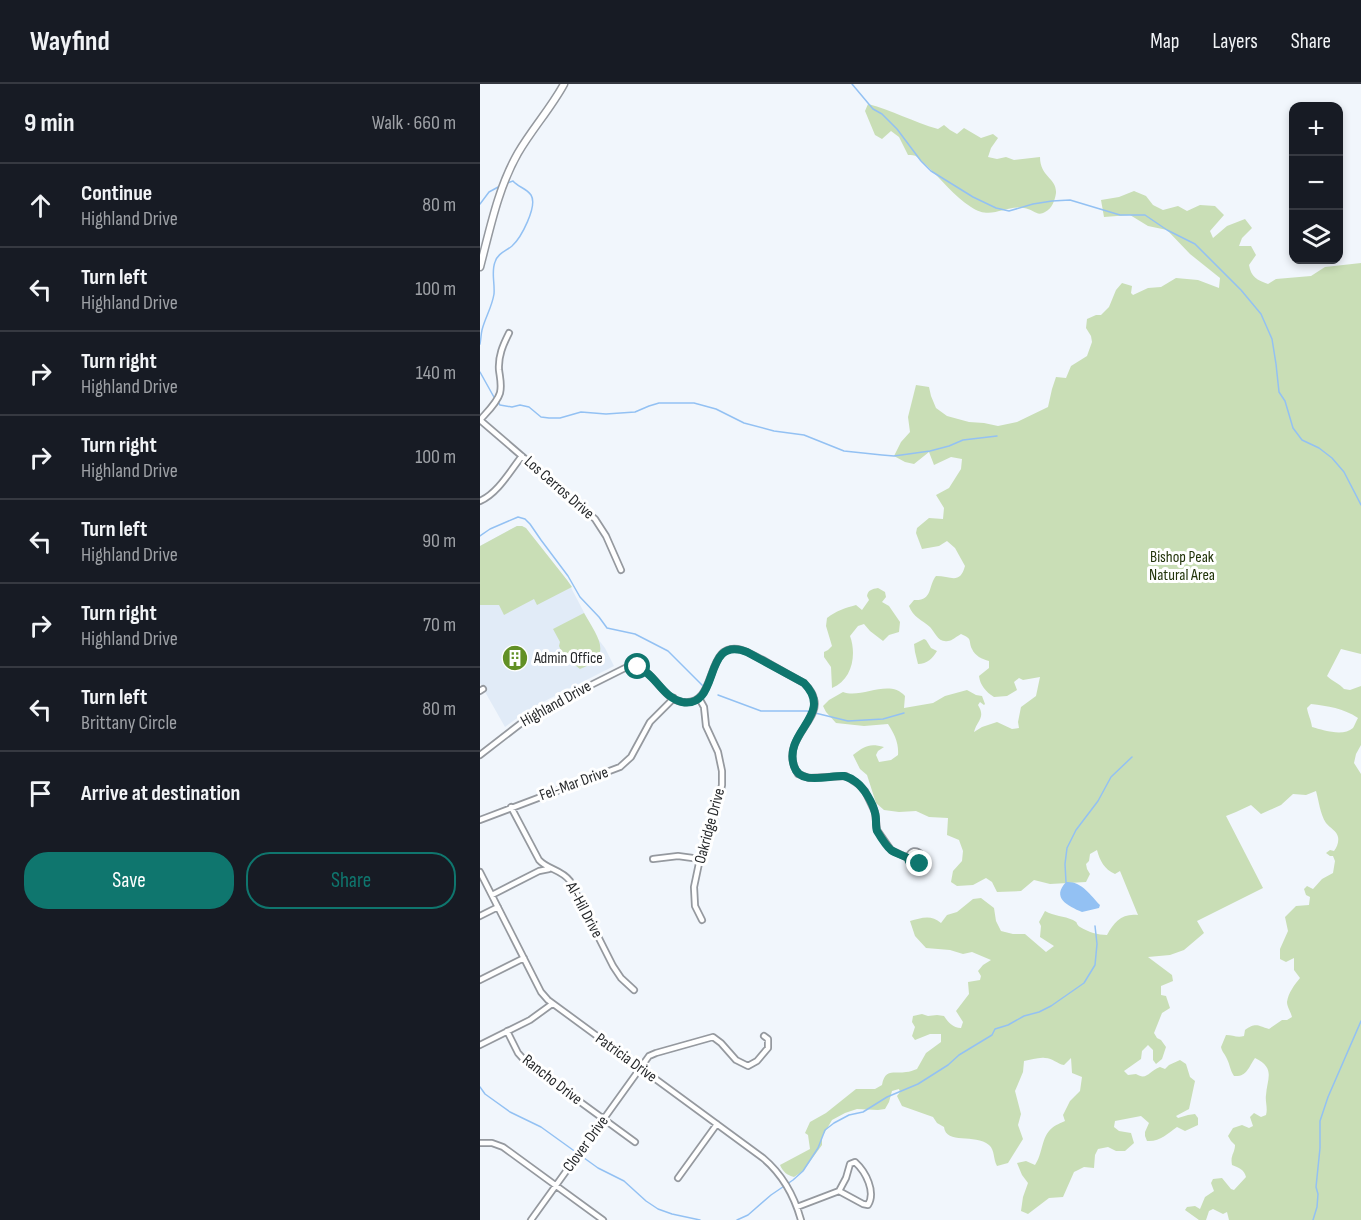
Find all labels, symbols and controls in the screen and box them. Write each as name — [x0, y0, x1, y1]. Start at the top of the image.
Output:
text: Wayfind — [30, 25, 110, 58]
text: Map — [1150, 29, 1179, 54]
text: Layers — [1212, 29, 1258, 54]
text: Share — [1291, 29, 1331, 54]
map controls — [1289, 102, 1343, 264]
button: + — [1289, 102, 1343, 156]
text: 9 min — [24, 108, 74, 139]
text: Walk · 660 m — [372, 111, 456, 135]
button: − — [1289, 156, 1343, 210]
text: Continue — [81, 180, 152, 207]
icon: ahead — [24, 189, 57, 222]
text: 80 m — [422, 193, 456, 217]
text: Highland Drive — [81, 207, 178, 231]
button: layers — [1289, 210, 1343, 264]
text: Turn left — [81, 264, 147, 291]
icon: left — [24, 273, 57, 306]
text: 100 m — [415, 277, 456, 301]
text: Highland Drive — [81, 291, 178, 315]
text: Turn right — [81, 348, 157, 375]
icon: right — [24, 357, 57, 390]
text: 140 m — [416, 361, 456, 385]
text: Highland Drive — [81, 375, 178, 399]
text: Turn right — [81, 432, 157, 459]
icon: right — [24, 441, 57, 474]
text: 100 m — [415, 445, 456, 469]
street label: Los Cerros Drive — [520, 452, 598, 524]
text: Highland Drive — [81, 459, 178, 483]
text: Turn left — [81, 516, 147, 543]
icon: left — [24, 525, 57, 558]
text: 90 m — [422, 529, 456, 553]
text: Highland Drive — [81, 543, 178, 567]
park label: Bishop Peak Natural Area — [1149, 548, 1215, 585]
text: Turn right — [81, 600, 157, 627]
icon: right — [24, 609, 57, 642]
text: 70 m — [423, 613, 456, 637]
text: Highland Drive — [81, 627, 178, 651]
building icon: Admin Office — [500, 643, 530, 673]
place label: Admin Office — [533, 649, 603, 668]
route start — [624, 653, 650, 679]
street label: Highland Drive — [518, 677, 594, 731]
text: Turn left — [81, 684, 147, 711]
icon: left — [24, 693, 57, 726]
text: 80 m — [422, 697, 456, 721]
text: Brittany Circle — [81, 711, 177, 735]
street label: Fel-Mar Drive — [537, 763, 611, 805]
icon: arrive — [24, 777, 57, 810]
text: Arrive at destination — [81, 780, 240, 807]
street label: Oakridge Drive — [691, 786, 729, 866]
route end — [906, 850, 932, 876]
button: Save — [24, 852, 234, 909]
button: Share — [246, 852, 456, 909]
street label: Al-Hil Drive — [561, 878, 607, 941]
street label: Patricia Drive — [592, 1029, 660, 1087]
street label: Rancho Drive — [518, 1051, 586, 1109]
street label: Clover Drive — [559, 1112, 613, 1176]

